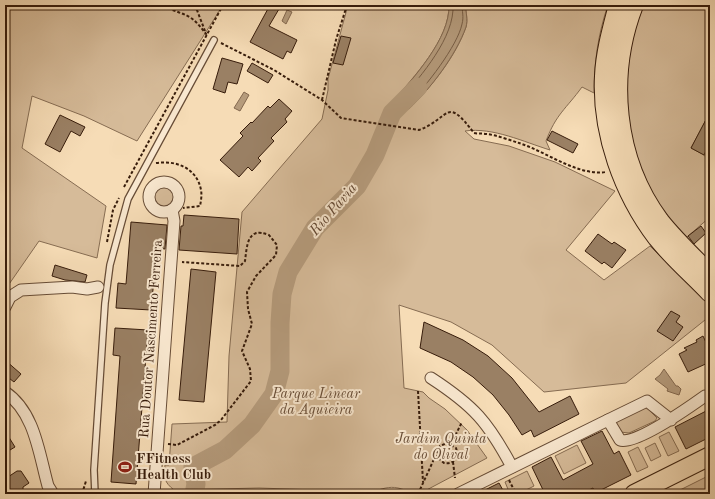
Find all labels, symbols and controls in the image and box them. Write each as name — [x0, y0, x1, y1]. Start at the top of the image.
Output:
water label: Rio Pavia — [307, 181, 361, 240]
street label: Rua Doutor Nascimento Ferreira — [137, 239, 165, 439]
park label: Parque Linear da Aguieira — [271, 387, 361, 418]
park label: Jardim Quinta do Olival — [396, 432, 487, 462]
place label: FFitness Health Club — [136, 452, 211, 482]
sports icon: FFitness Health Club — [117, 459, 133, 475]

